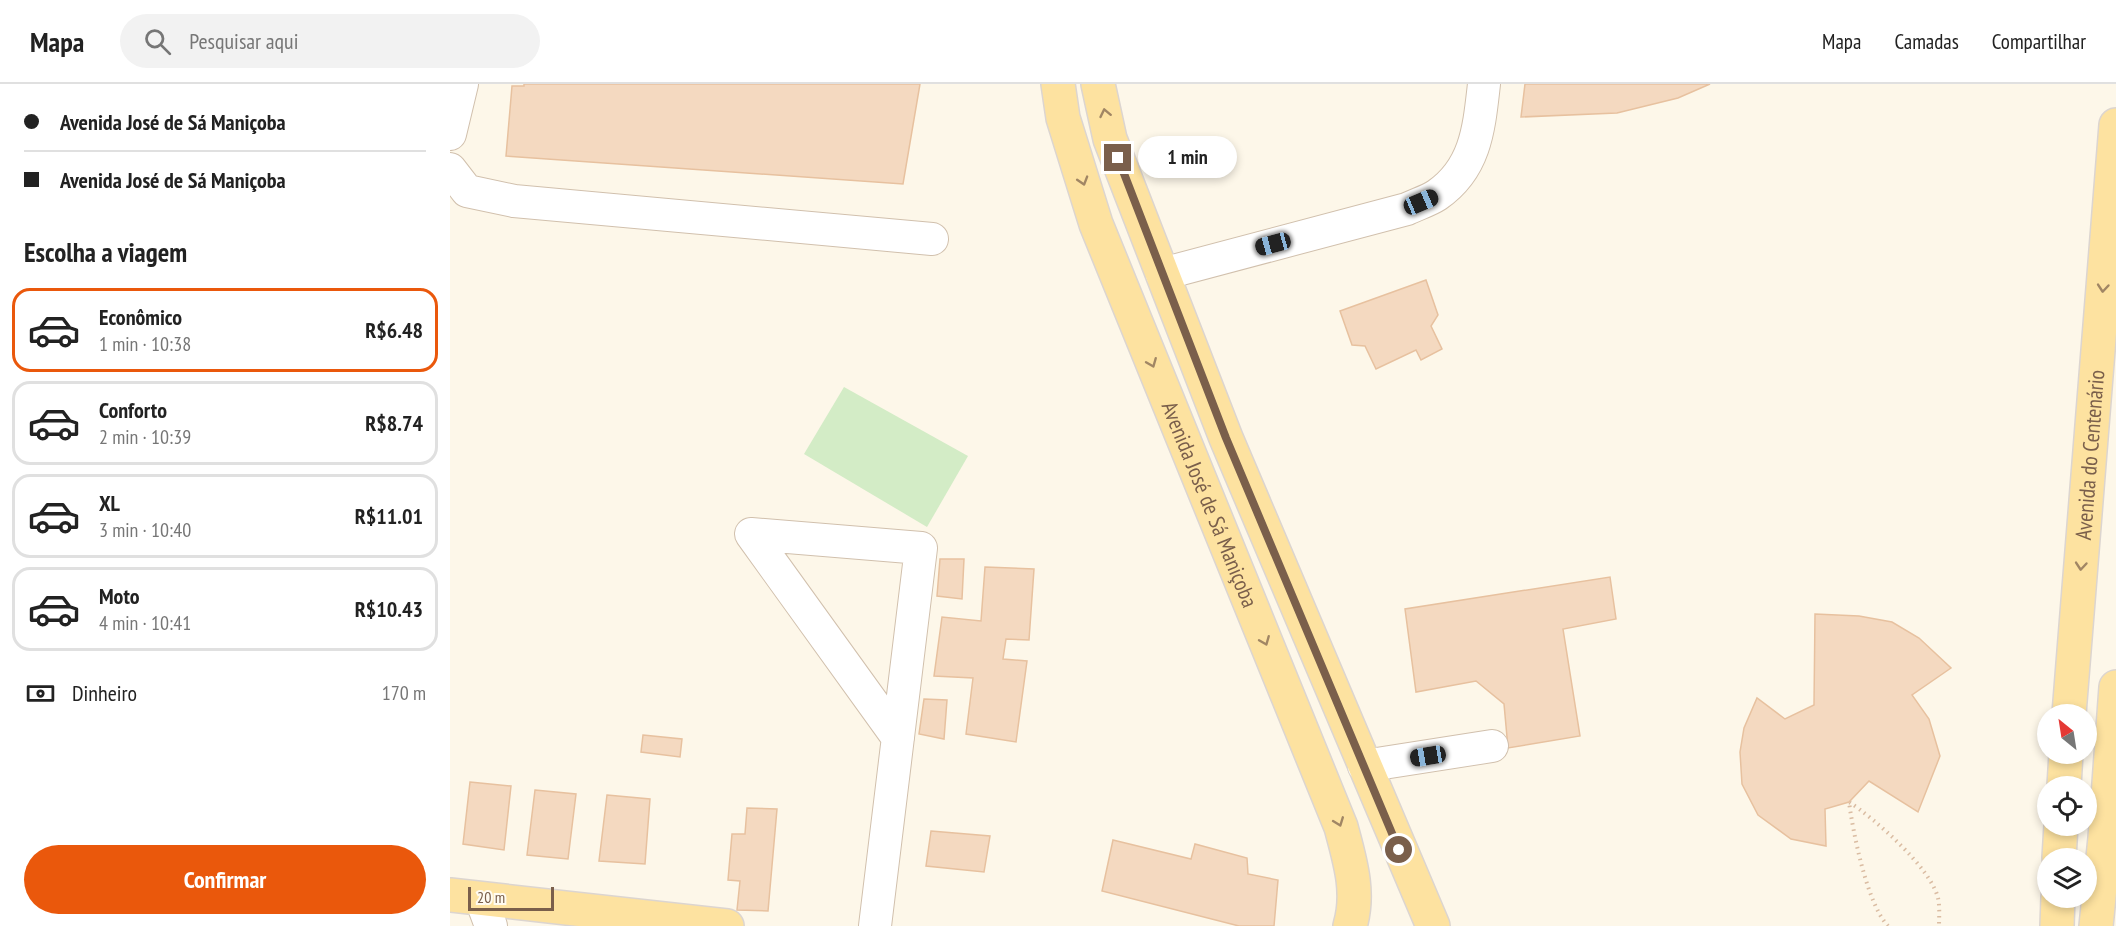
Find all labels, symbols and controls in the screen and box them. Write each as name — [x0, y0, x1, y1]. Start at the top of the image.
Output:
search box — [120, 14, 540, 68]
text: Mapa — [30, 23, 84, 60]
icon: search — [141, 25, 174, 58]
text: Pesquisar aqui — [189, 27, 298, 55]
text: Mapa — [1822, 28, 1861, 55]
text: Camadas — [1894, 28, 1959, 55]
text: Compartilhar — [1992, 28, 2086, 55]
text: Avenida José de Sá Maniçoba — [60, 108, 286, 136]
one-way arrow — [1099, 108, 1112, 118]
callout: 1 min — [1139, 137, 1238, 179]
route end — [1104, 144, 1131, 171]
text: 1 min — [1167, 144, 1208, 170]
text: Avenida José de Sá Maniçoba — [60, 166, 286, 194]
one-way arrow — [1076, 175, 1088, 186]
car — [1401, 187, 1441, 217]
car — [1253, 231, 1293, 257]
text: Escolha a viagem — [24, 235, 187, 269]
one-way arrow — [2097, 283, 2110, 292]
icon: car — [27, 303, 81, 357]
text: Econômico — [99, 303, 182, 331]
text: R$6.48 — [365, 316, 423, 344]
text: 1 min · 10:38 — [99, 331, 191, 357]
one-way arrow — [1145, 357, 1157, 368]
street label: Avenida do Centenário — [2069, 369, 2110, 541]
icon: car — [27, 396, 81, 450]
text: Conforto — [99, 396, 167, 424]
street label: Avenida José de Sá Maniçoba — [1156, 397, 1264, 611]
text: R$8.74 — [365, 409, 423, 437]
text: 2 min · 10:39 — [99, 424, 191, 450]
icon: car — [27, 489, 81, 543]
text: XL — [99, 489, 120, 517]
text: R$11.01 — [355, 502, 423, 530]
text: 3 min · 10:40 — [99, 517, 191, 543]
one-way arrow — [2075, 561, 2088, 570]
icon: car — [27, 582, 81, 636]
text: Moto — [99, 582, 140, 610]
text: R$10.43 — [355, 595, 423, 623]
text: 4 min · 10:41 — [99, 610, 191, 636]
one-way arrow — [1258, 635, 1270, 646]
icon: cash — [24, 677, 57, 710]
text: Dinheiro — [72, 679, 137, 707]
text: 170 m — [382, 680, 426, 706]
north arrow — [2037, 704, 2097, 764]
map controls — [2037, 704, 2097, 908]
car — [1409, 744, 1447, 768]
button: locate — [2037, 776, 2097, 836]
one-way arrow — [1331, 816, 1344, 827]
route start — [1385, 836, 1412, 863]
button: Confirmar — [24, 845, 426, 914]
button: layers — [2037, 848, 2097, 908]
scale bar — [468, 884, 554, 912]
text: 20 m — [477, 887, 505, 907]

